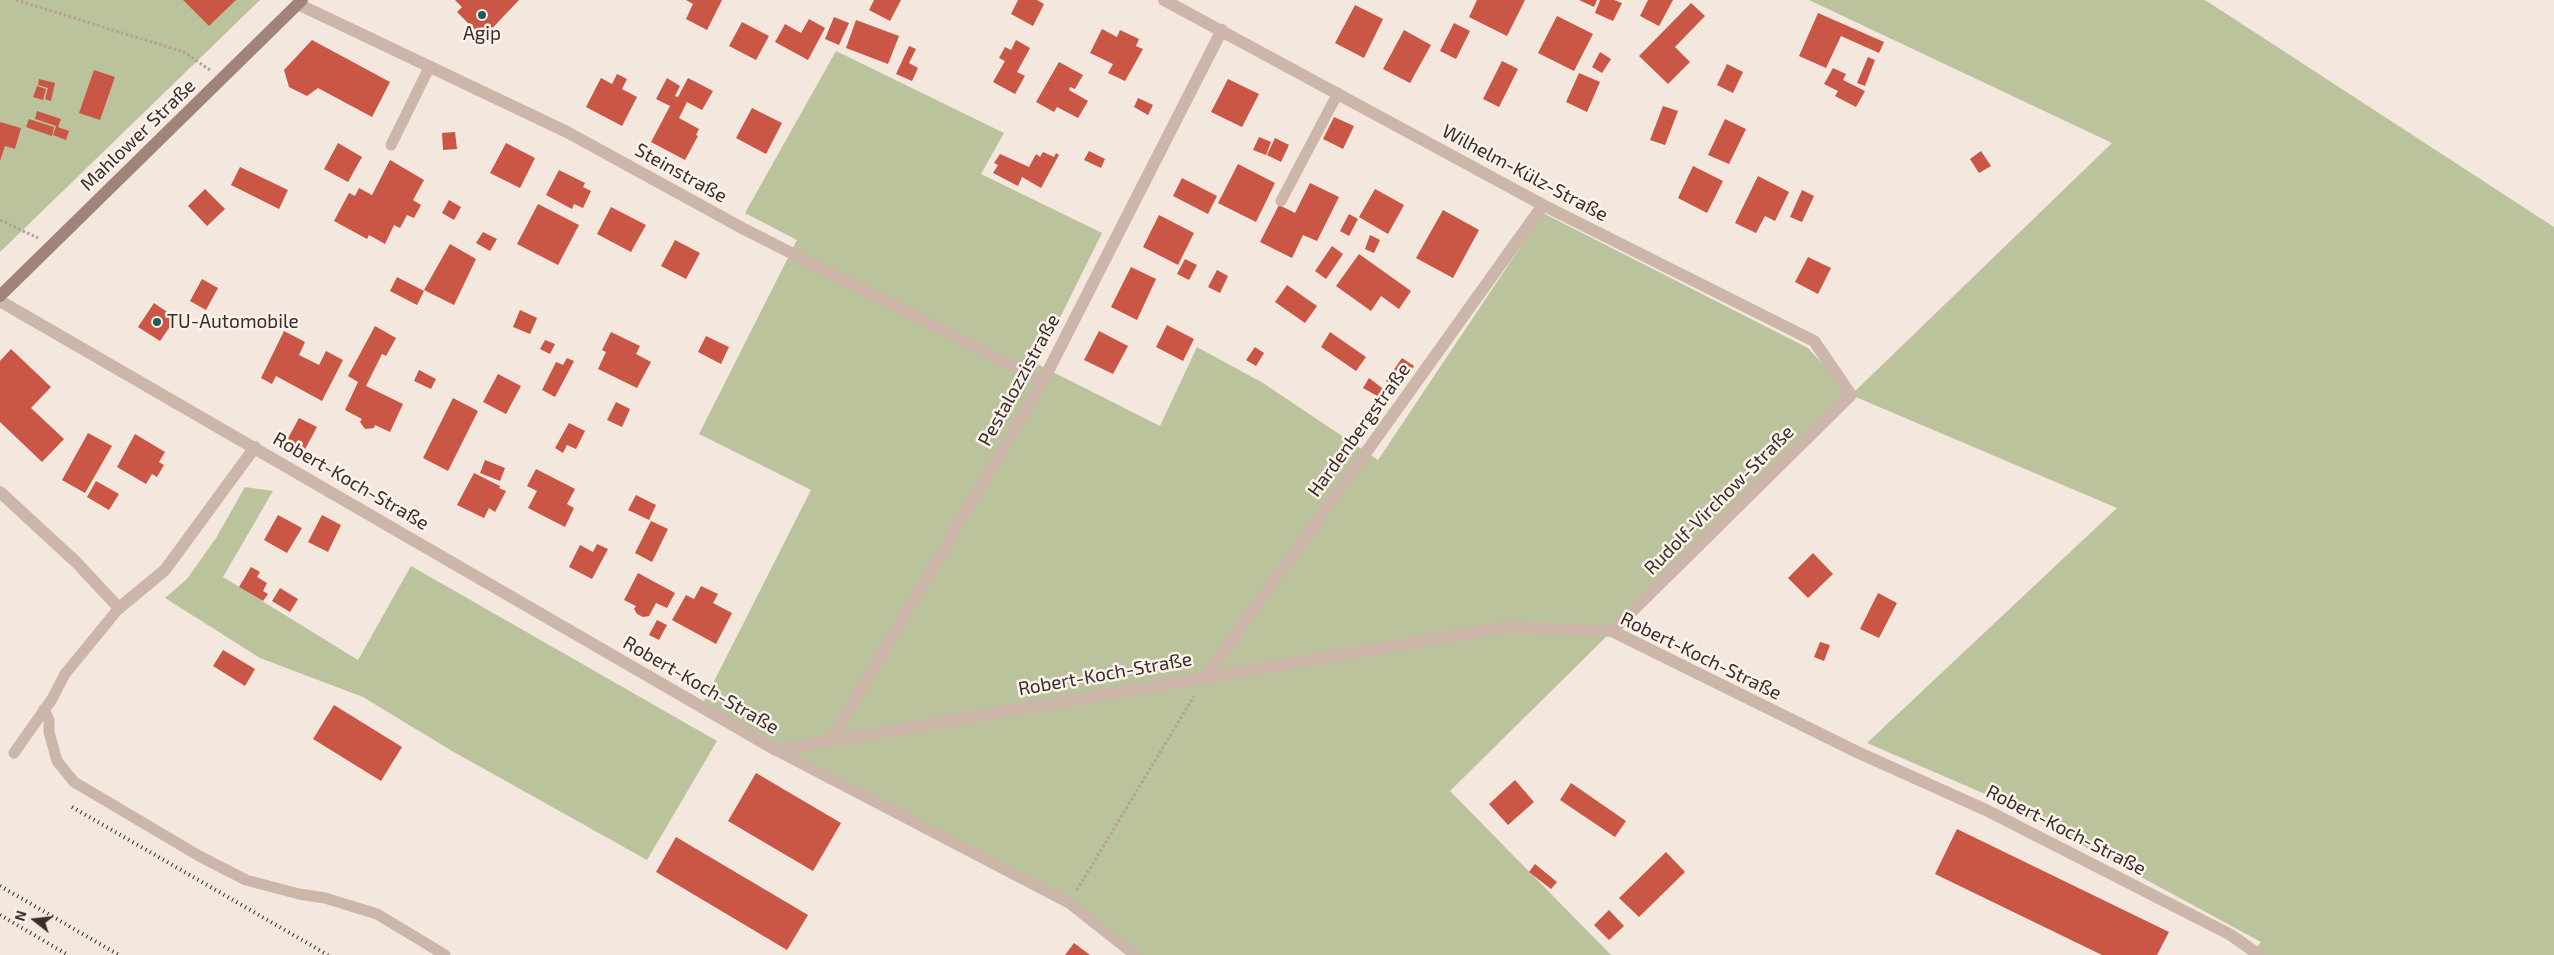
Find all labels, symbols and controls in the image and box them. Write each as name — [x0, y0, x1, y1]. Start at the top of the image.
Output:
marker: Agip — [476, 9, 488, 21]
place label: Agip — [463, 23, 501, 45]
street label: Mahlower Straße — [76, 74, 200, 196]
street label: Wilhelm-Külz-Straße — [1438, 120, 1612, 226]
street label: Steinstraße — [631, 138, 731, 208]
street label: Pestalozzistraße — [973, 310, 1065, 450]
place label: TU-Automobile — [167, 311, 299, 333]
marker: TU-Automobile — [151, 316, 163, 328]
street label: Hardenbergstraße — [1303, 359, 1415, 501]
street label: Rudolf-Virchow-Straße — [1639, 420, 1799, 580]
street label: Robert-Koch-Straße — [269, 427, 433, 535]
street label: Robert-Koch-Straße — [1617, 607, 1785, 705]
street label: Robert-Koch-Straße — [619, 631, 783, 739]
street label: Robert-Koch-Straße — [1016, 647, 1194, 701]
street label: Robert-Koch-Straße — [1982, 780, 2150, 880]
north arrow — [10, 895, 60, 945]
text: N — [11, 909, 30, 923]

